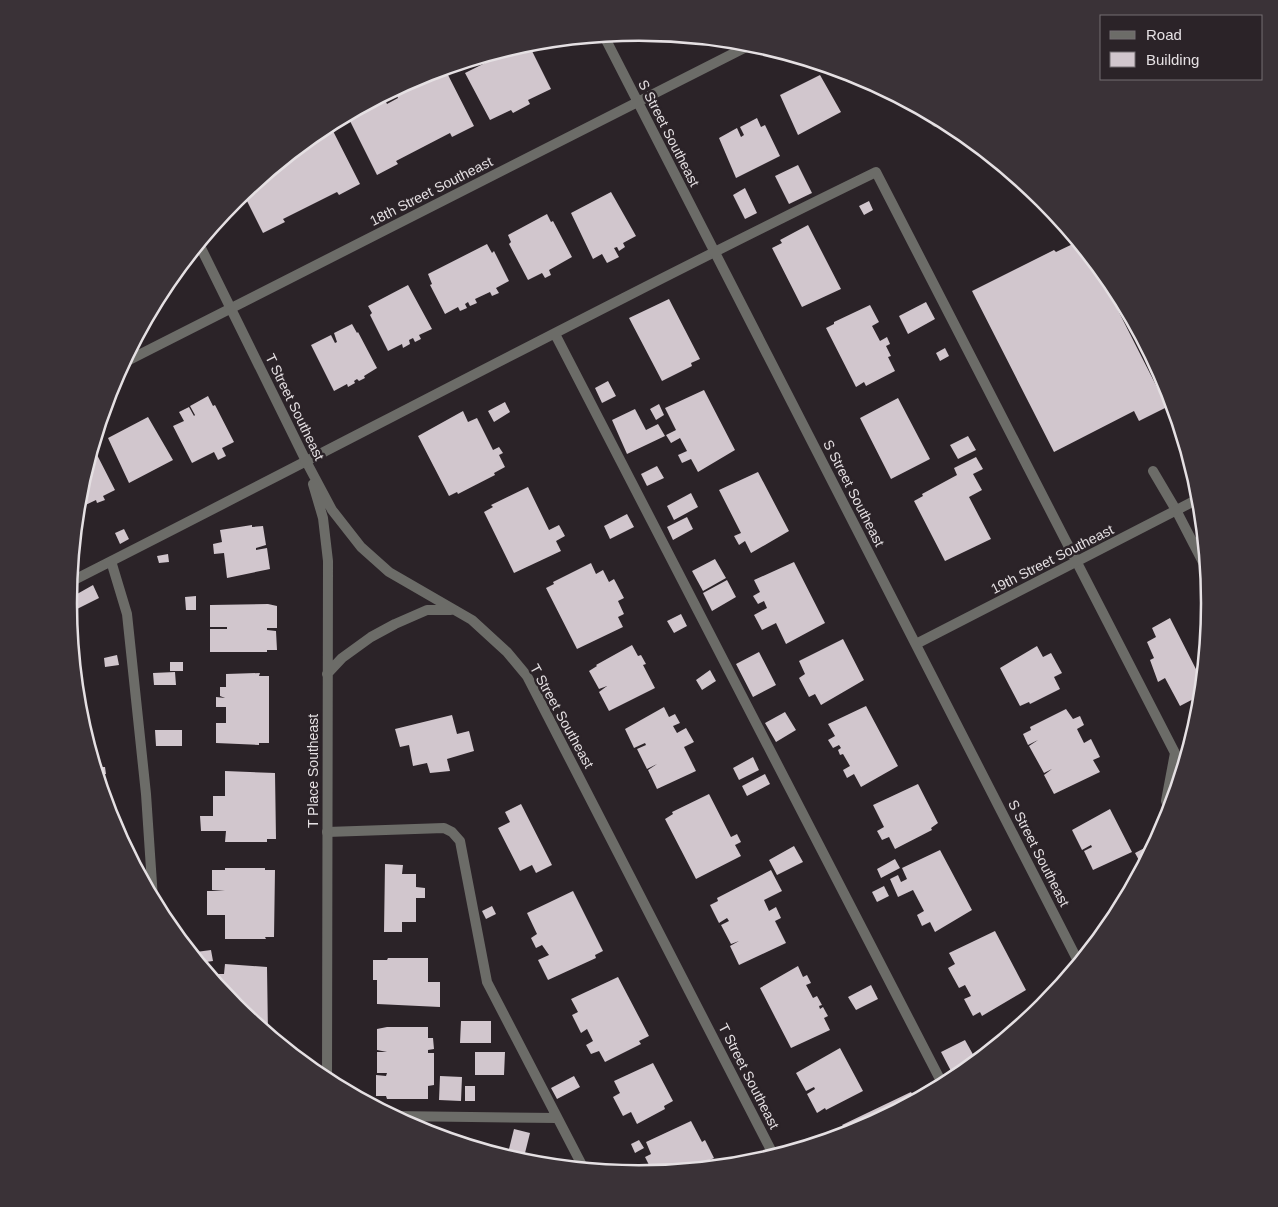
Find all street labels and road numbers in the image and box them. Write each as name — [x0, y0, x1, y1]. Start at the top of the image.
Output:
street label: S Street Southeast — [635, 77, 703, 189]
street label: 18th Street Southeast — [367, 153, 495, 229]
street label: T Street Southeast — [262, 351, 328, 463]
street label: S Street Southeast — [820, 437, 888, 549]
street label: 19th Street Southeast — [988, 521, 1116, 597]
street label: T Street Southeast — [527, 661, 597, 771]
street label: T Place Southeast — [305, 714, 321, 828]
street label: S Street Southeast — [1005, 797, 1073, 909]
street label: T Street Southeast — [715, 1020, 783, 1132]

